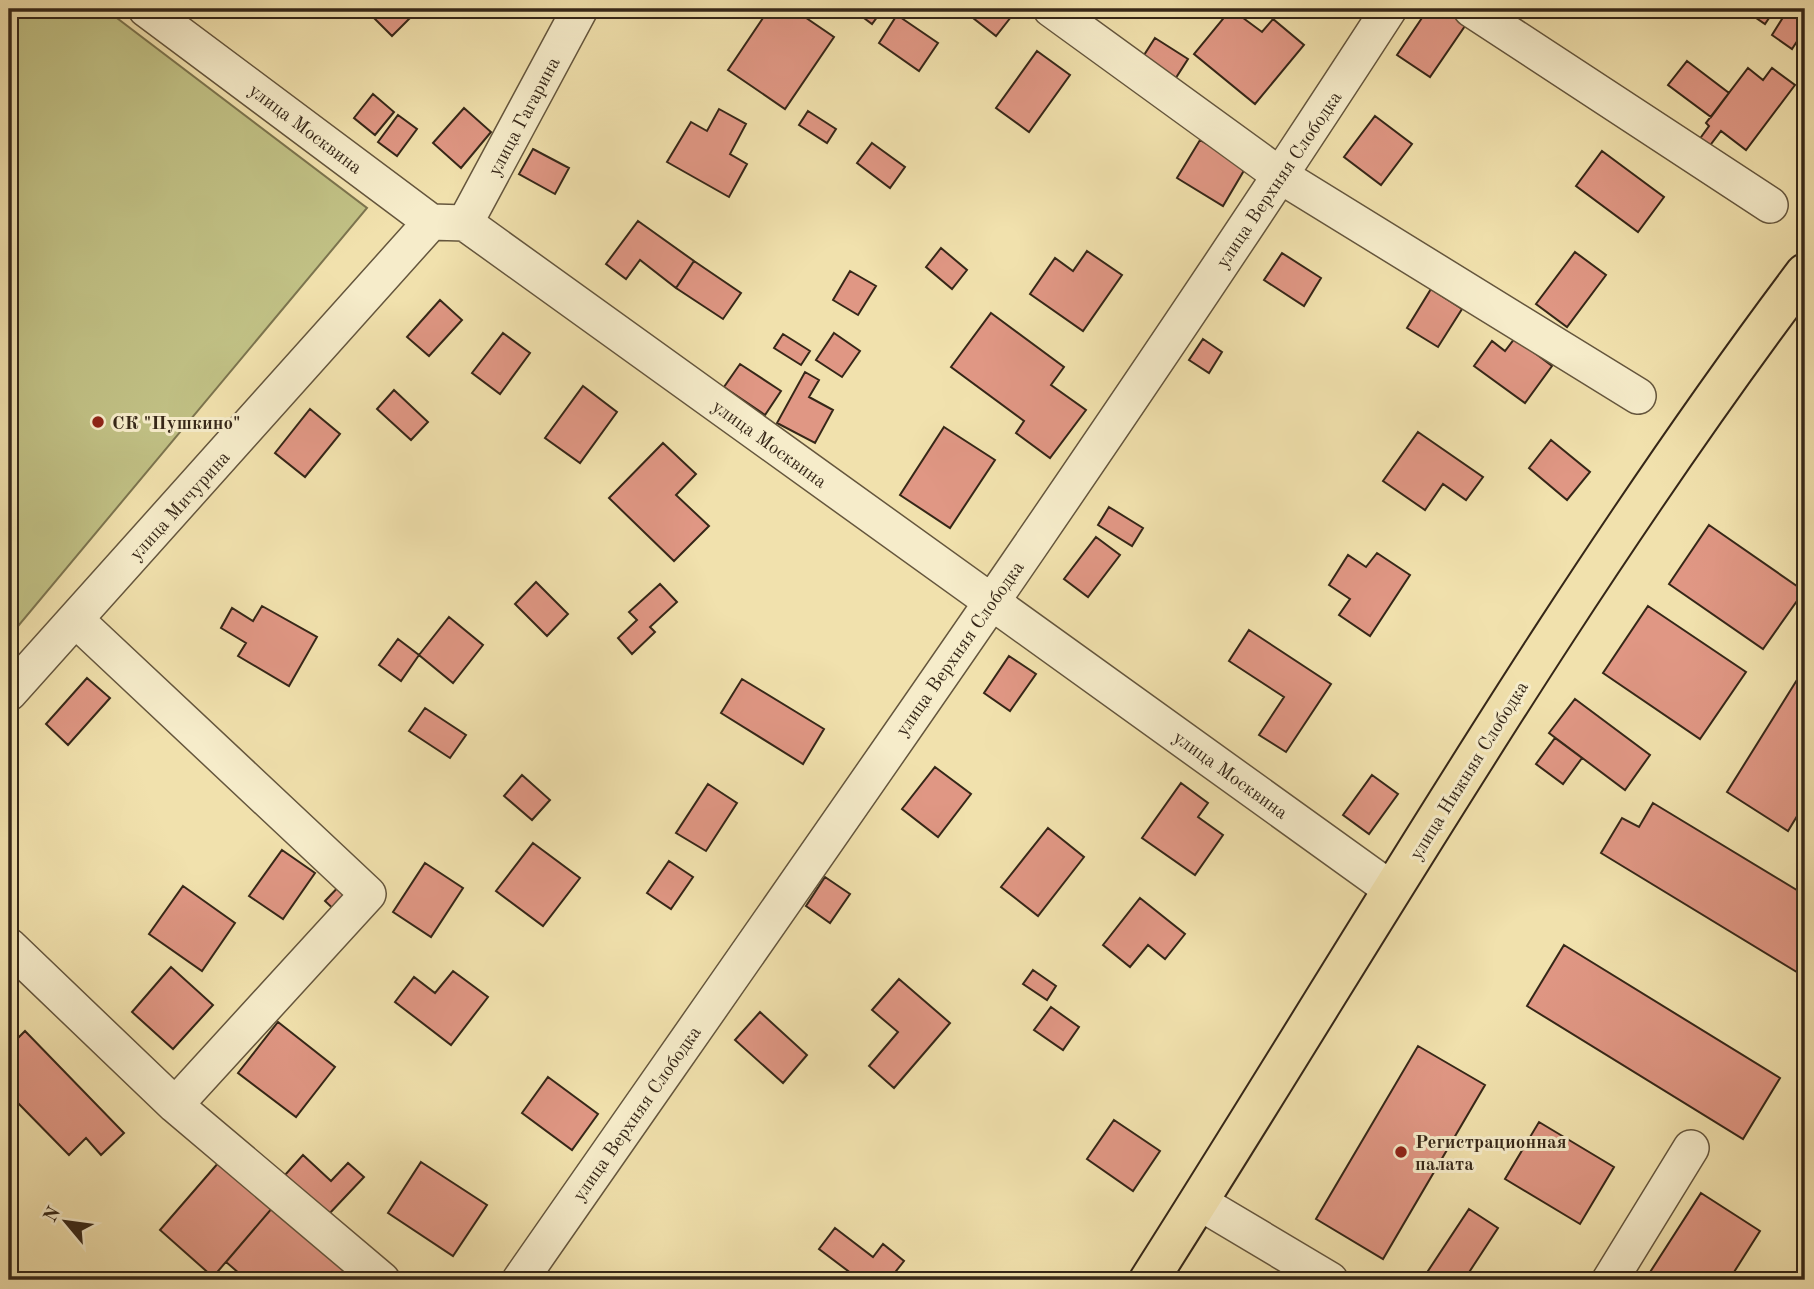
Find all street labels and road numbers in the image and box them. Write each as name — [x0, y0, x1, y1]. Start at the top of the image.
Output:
street label: улица Гагарина — [486, 54, 565, 180]
street label: улица Москвина — [244, 81, 365, 179]
street label: улица Верхняя Слободка — [1214, 88, 1347, 272]
street label: улица Москвина — [708, 397, 830, 493]
street label: улица Мичурина — [127, 448, 235, 565]
street label: улица Верхняя Слободка — [893, 558, 1029, 740]
street label: улица Нижняя Слободка — [1407, 678, 1533, 864]
street label: улица Москвина — [1169, 728, 1291, 824]
street label: улица Верхняя Слободка — [570, 1023, 706, 1205]

